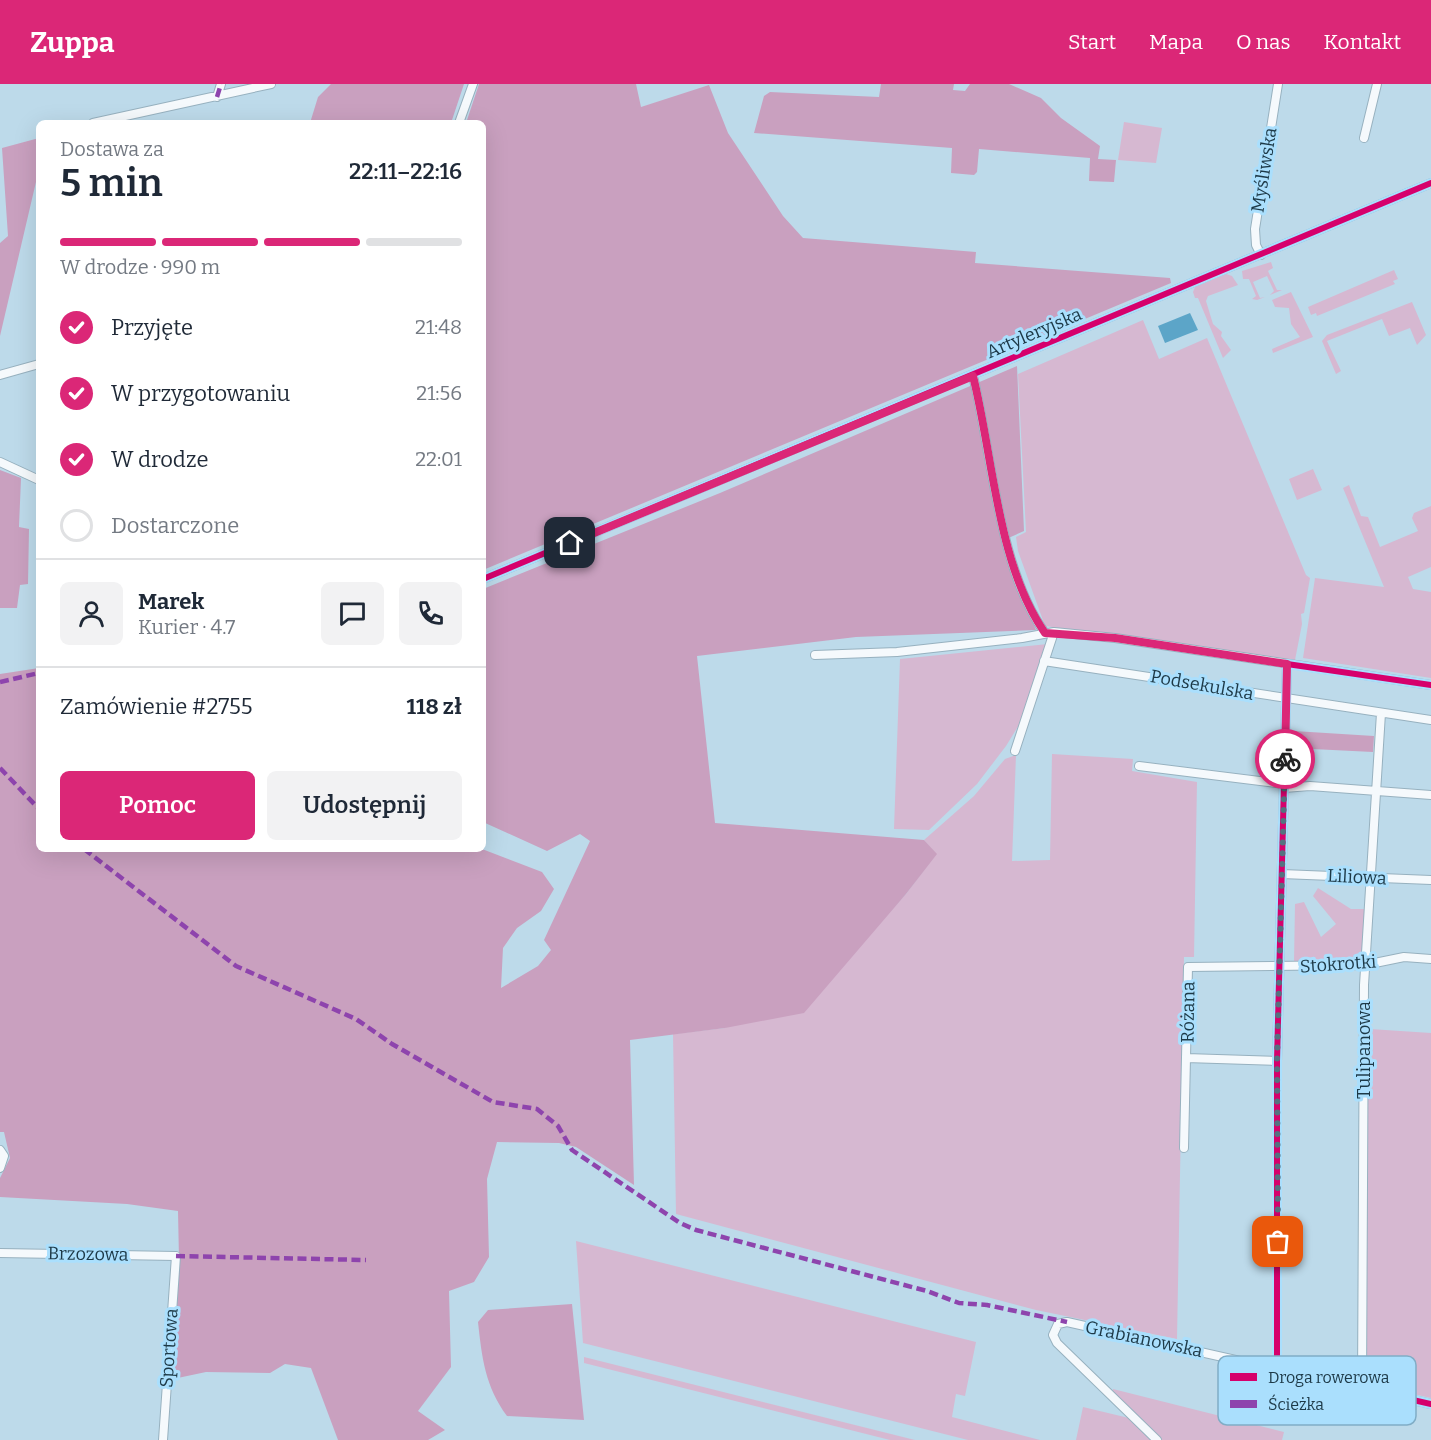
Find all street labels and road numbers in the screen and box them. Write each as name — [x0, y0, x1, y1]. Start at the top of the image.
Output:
street label: Myśliwska — [1246, 126, 1282, 214]
street label: Artyleryjska — [983, 303, 1085, 363]
street label: Podsekulska — [1149, 665, 1255, 705]
street label: Liliowa — [1327, 864, 1387, 890]
street label: Stokrotki — [1299, 950, 1377, 978]
street label: Różana — [1176, 981, 1200, 1043]
street label: Tulipanowa — [1353, 1001, 1375, 1099]
street label: Brzozowa — [47, 1242, 129, 1266]
street label: Sportowa — [155, 1307, 183, 1388]
street label: Grabianowska — [1083, 1316, 1205, 1362]

